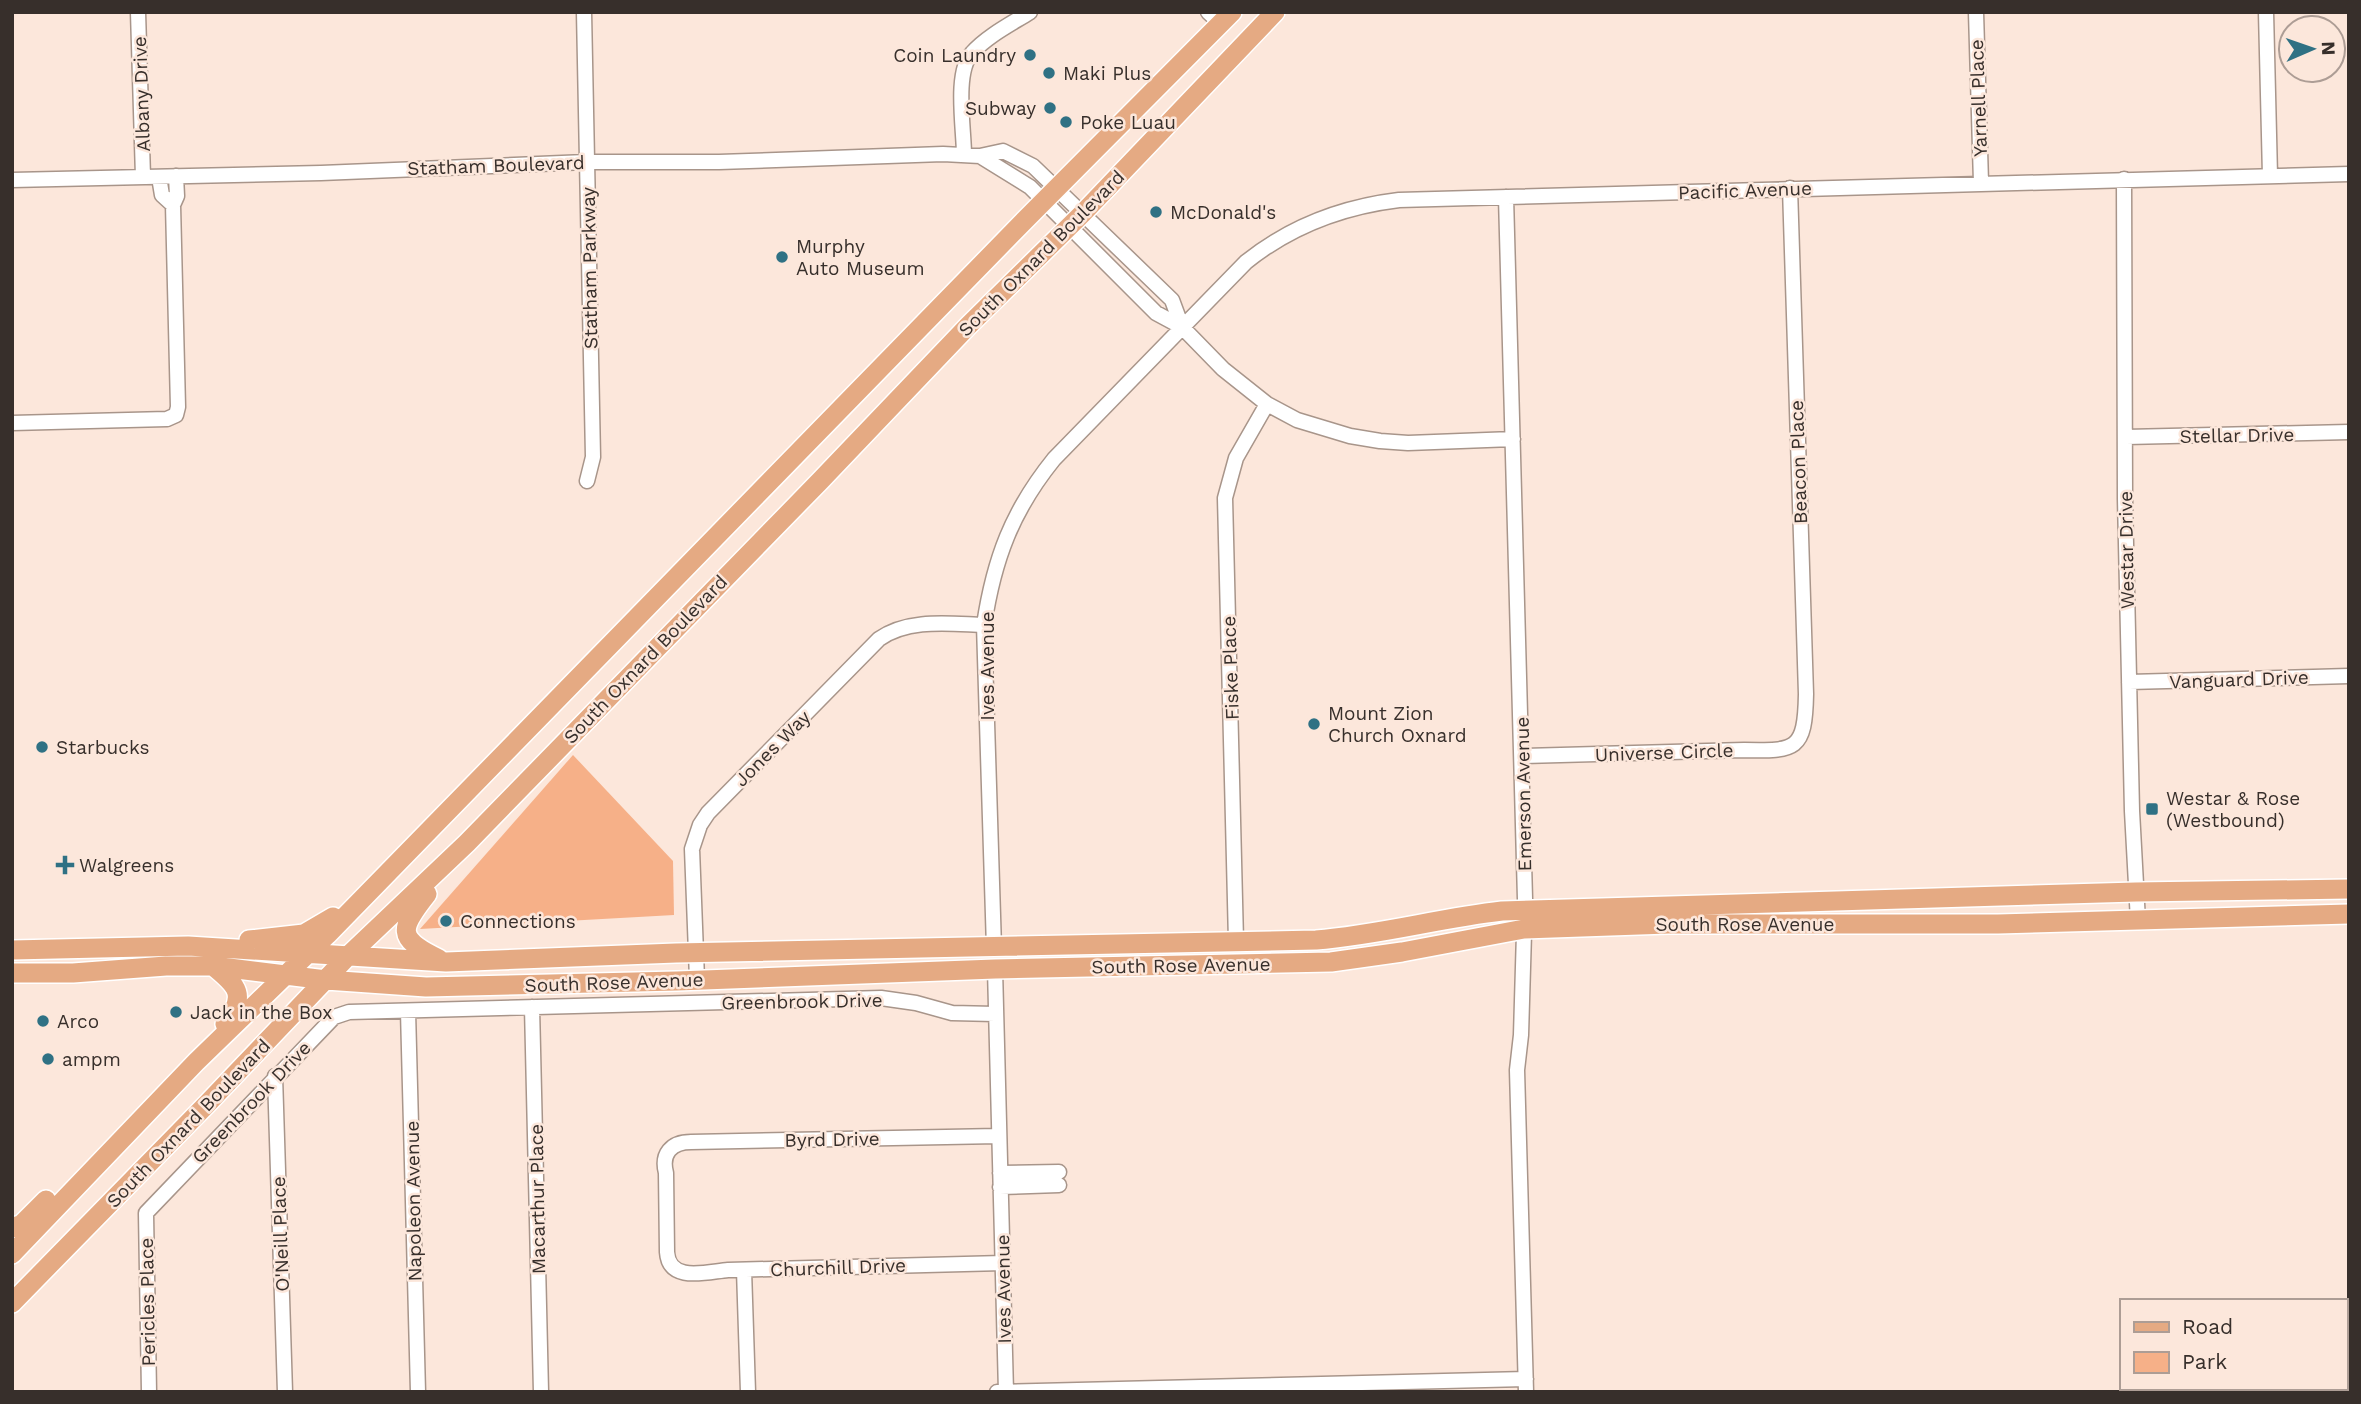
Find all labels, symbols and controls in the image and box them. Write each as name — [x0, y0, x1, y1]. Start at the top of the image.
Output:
north arrow — [2277, 14, 2347, 84]
street label: Albany Drive — [128, 36, 155, 152]
street label: Yarnell Place — [1965, 39, 1992, 157]
text: N — [2317, 41, 2340, 56]
place label: Coin Laundry — [893, 44, 1016, 67]
marker: Coin Laundry — [1022, 47, 1038, 63]
place label: Maki Plus — [1063, 62, 1151, 85]
marker: Maki Plus — [1041, 65, 1057, 81]
place label: Subway — [965, 97, 1036, 120]
marker: Subway — [1042, 100, 1058, 116]
place label: Poke Luau — [1080, 111, 1176, 134]
marker: Poke Luau — [1058, 114, 1074, 130]
street label: Statham Boulevard — [407, 151, 585, 180]
street label: South Oxnard Boulevard — [953, 165, 1129, 341]
street label: Pacific Avenue — [1678, 177, 1812, 204]
street label: Statham Parkway — [577, 187, 602, 349]
place label: McDonald's — [1170, 201, 1276, 224]
marker: McDonald's — [1148, 204, 1164, 220]
place label: Murphy Auto Museum — [796, 235, 925, 280]
marker: Murphy Auto Museum — [774, 249, 790, 265]
street label: Beacon Place — [1785, 400, 1812, 524]
street label: Stellar Drive — [2180, 423, 2294, 448]
street label: Westar Drive — [2114, 491, 2139, 609]
street label: South Oxnard Boulevard — [559, 570, 732, 749]
street label: Ives Avenue — [976, 611, 999, 721]
street label: Fiske Place — [1217, 615, 1244, 721]
street label: Vanguard Drive — [2169, 666, 2309, 693]
place label: Mount Zion Church Oxnard — [1328, 702, 1467, 747]
street label: Jones Way — [729, 705, 815, 791]
marker: Mount Zion Church Oxnard — [1306, 716, 1322, 732]
street label: Emerson Avenue — [1511, 716, 1536, 872]
place label: Starbucks — [56, 736, 150, 759]
marker: Starbucks — [34, 739, 50, 755]
street label: Universe Circle — [1594, 739, 1734, 766]
place label: Westar & Rose (Westbound) — [2166, 787, 2300, 832]
marker: Westar & Rose (Westbound) — [2144, 801, 2160, 817]
place label: Walgreens — [79, 854, 174, 877]
marker: Walgreens — [57, 857, 73, 873]
place label: Connections — [460, 910, 576, 933]
marker: Connections — [438, 913, 454, 929]
street label: South Rose Avenue — [1655, 913, 1835, 936]
street label: South Rose Avenue — [1091, 952, 1271, 979]
street label: South Rose Avenue — [524, 968, 704, 997]
street label: Greenbrook Drive — [721, 989, 883, 1014]
place label: Jack in the Box — [190, 1001, 332, 1024]
marker: Jack in the Box — [168, 1004, 184, 1020]
place label: Arco — [57, 1010, 99, 1033]
marker: Arco — [35, 1013, 51, 1029]
street label: South Oxnard Boulevard — [102, 1034, 275, 1213]
street label: Greenbrook Drive — [187, 1036, 316, 1168]
place label: ampm — [62, 1048, 121, 1071]
marker: ampm — [40, 1051, 56, 1067]
street label: Napoleon Avenue — [401, 1120, 426, 1282]
street label: Macarthur Place — [525, 1124, 550, 1274]
street label: Byrd Drive — [784, 1127, 880, 1152]
street label: O'Neill Place — [267, 1176, 294, 1292]
street label: Ives Avenue — [991, 1234, 1016, 1344]
street label: Pericles Place — [135, 1237, 160, 1367]
street label: Churchill Drive — [770, 1254, 906, 1281]
legend — [2120, 1299, 2347, 1390]
text: Road — [2182, 1314, 2233, 1339]
text: Park — [2182, 1349, 2227, 1374]

